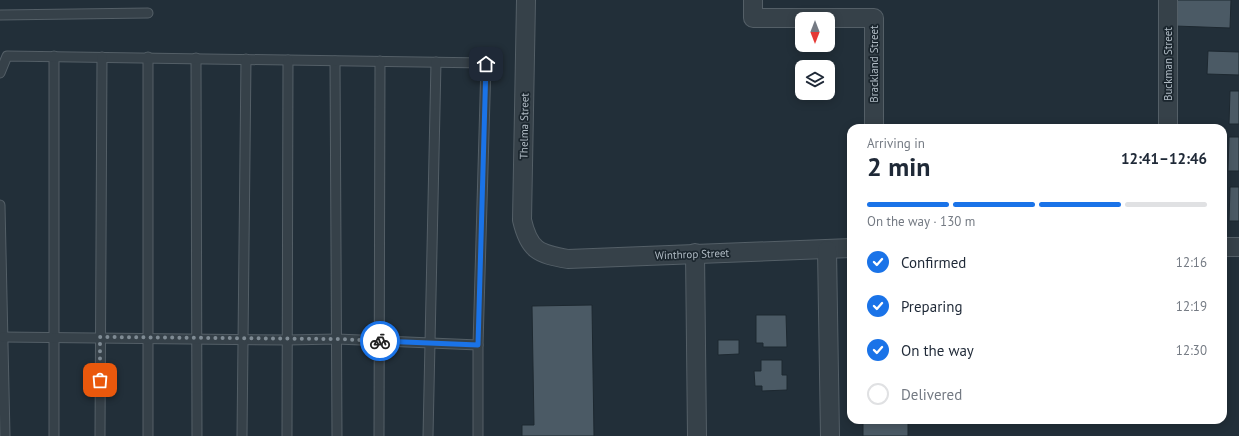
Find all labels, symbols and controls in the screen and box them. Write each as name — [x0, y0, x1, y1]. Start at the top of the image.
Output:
north arrow — [795, 12, 835, 52]
map controls — [795, 12, 835, 100]
street label: Brackland Street — [867, 25, 881, 103]
street label: Buckman Street — [1161, 27, 1175, 101]
pin — [469, 47, 503, 81]
icon: home — [475, 53, 497, 75]
button: layers — [795, 60, 835, 100]
street label: Thelma Street — [516, 92, 532, 159]
text: Arriving in — [867, 135, 925, 152]
text: 12:41–12:46 — [1121, 149, 1207, 168]
text: 2 min — [867, 150, 930, 183]
text: On the way · 130 m — [867, 213, 975, 230]
street label: Winthrop Street — [655, 246, 730, 262]
icon: check — [867, 251, 889, 273]
text: Confirmed — [901, 253, 966, 272]
text: 12:16 — [1176, 254, 1207, 271]
icon: check — [867, 295, 889, 317]
text: Preparing — [901, 297, 963, 316]
text: 12:19 — [1176, 298, 1207, 315]
courier — [360, 321, 400, 361]
icon: bike — [369, 330, 391, 352]
icon: check — [867, 339, 889, 361]
text: On the way — [901, 341, 974, 360]
text: 12:30 — [1176, 342, 1207, 359]
pin — [83, 363, 117, 397]
icon: bag — [89, 369, 111, 391]
text: Delivered — [901, 385, 962, 404]

